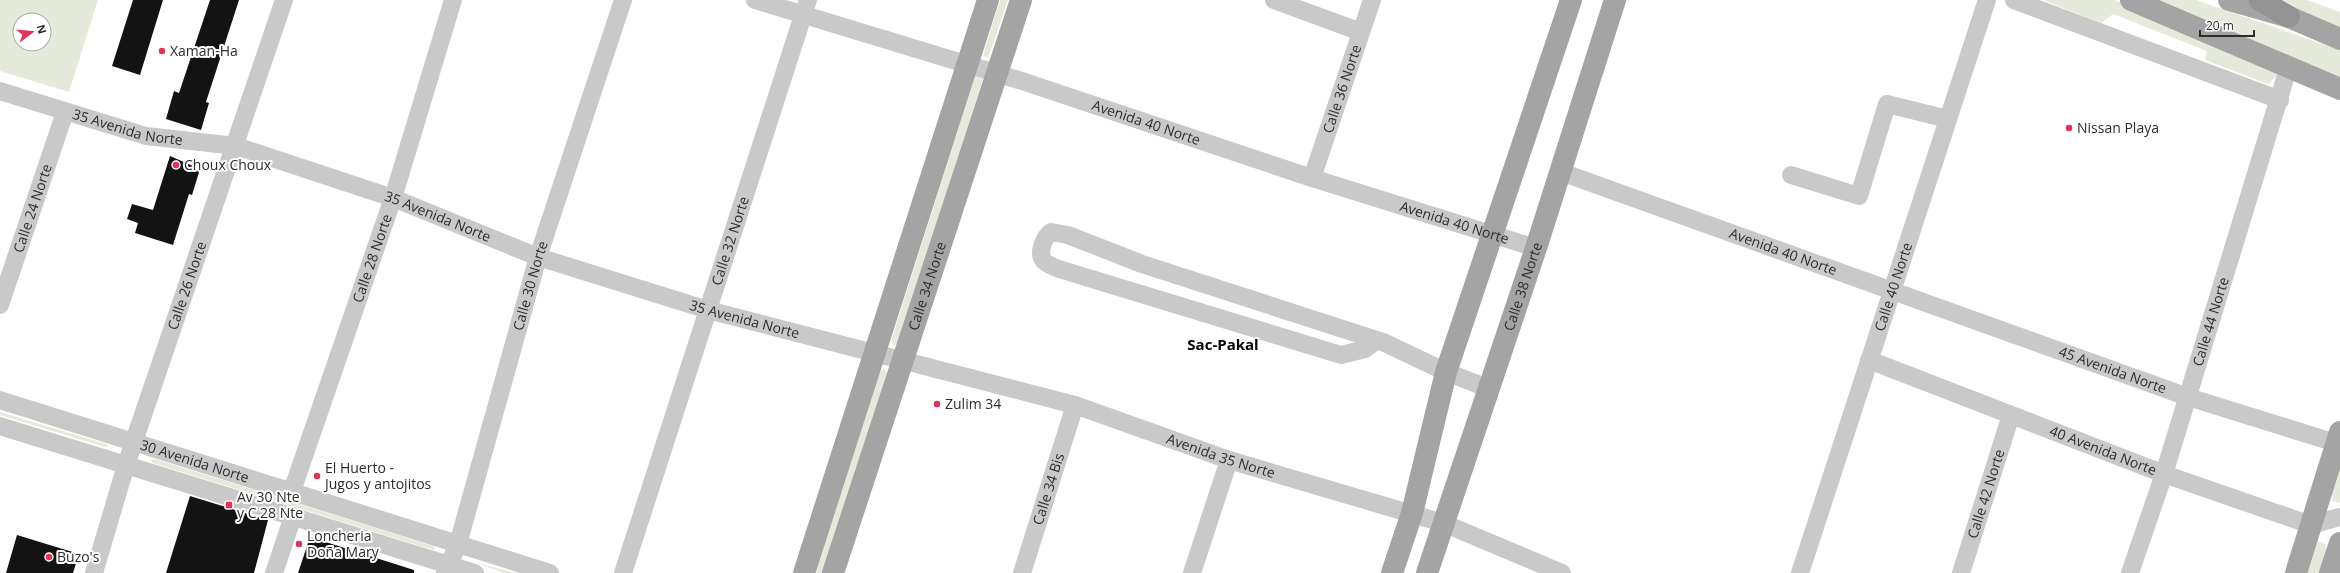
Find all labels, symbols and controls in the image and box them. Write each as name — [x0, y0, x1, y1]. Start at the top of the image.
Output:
north arrow — [12, 12, 52, 52]
scale bar — [2200, 12, 2254, 38]
text: 20 m — [2206, 17, 2234, 34]
text: N — [34, 23, 51, 35]
place label: Xaman-Ha — [170, 41, 238, 60]
street label: Calle 36 Norte — [1318, 42, 1365, 136]
marker: Xaman-Ha — [157, 46, 167, 56]
street label: Avenida 40 Norte — [1090, 95, 1203, 149]
street label: 35 Avenida Norte — [70, 104, 184, 149]
place label: Nissan Playa — [2077, 118, 2159, 137]
marker: Nissan Playa — [2064, 123, 2074, 133]
place label: Choux Choux — [184, 155, 272, 174]
marker: Choux Choux — [171, 160, 181, 170]
street label: Calle 24 Norte — [8, 161, 56, 255]
street label: 35 Avenida Norte — [382, 186, 494, 246]
street label: Calle 32 Norte — [707, 194, 753, 288]
street label: Avenida 40 Norte — [1398, 196, 1511, 248]
street label: Calle 28 Norte — [348, 211, 396, 305]
street label: Avenida 40 Norte — [1727, 223, 1840, 279]
street label: Calle 30 Norte — [508, 238, 552, 333]
street label: Calle 26 Norte — [163, 239, 210, 332]
street label: Calle 34 Norte — [903, 239, 950, 333]
street label: Calle 38 Norte — [1499, 240, 1546, 333]
street label: Calle 40 Norte — [1870, 240, 1916, 334]
street label: Calle 44 Norte — [2188, 274, 2233, 368]
street label: 35 Avenida Norte — [687, 295, 802, 342]
district label: Sac-Pakal — [1187, 334, 1259, 354]
street label: 45 Avenida Norte — [2056, 341, 2169, 398]
place label: Zulim 34 — [945, 394, 1001, 413]
marker: Zulim 34 — [932, 399, 942, 409]
street label: 40 Avenida Norte — [2047, 421, 2160, 479]
street label: Avenida 35 Norte — [1164, 429, 1278, 482]
street label: 30 Avenida Norte — [138, 435, 252, 487]
street label: Calle 42 Norte — [1963, 447, 2009, 541]
street label: Calle 34 Bis — [1028, 450, 1068, 527]
place label: El Huerto - Jugos y antojitos — [323, 458, 432, 493]
marker: El Huerto - Jugos y antojitos — [312, 471, 322, 481]
place label: Av 30 Nte y C 28 Nte — [237, 487, 303, 522]
marker: Av 30 Nte y C 28 Nte — [224, 500, 234, 510]
place label: Loncheria Doña Mary — [307, 526, 380, 561]
marker: Loncheria Doña Mary — [294, 539, 304, 549]
place label: Buzo's — [57, 547, 100, 566]
marker: Buzo's — [44, 552, 54, 562]

